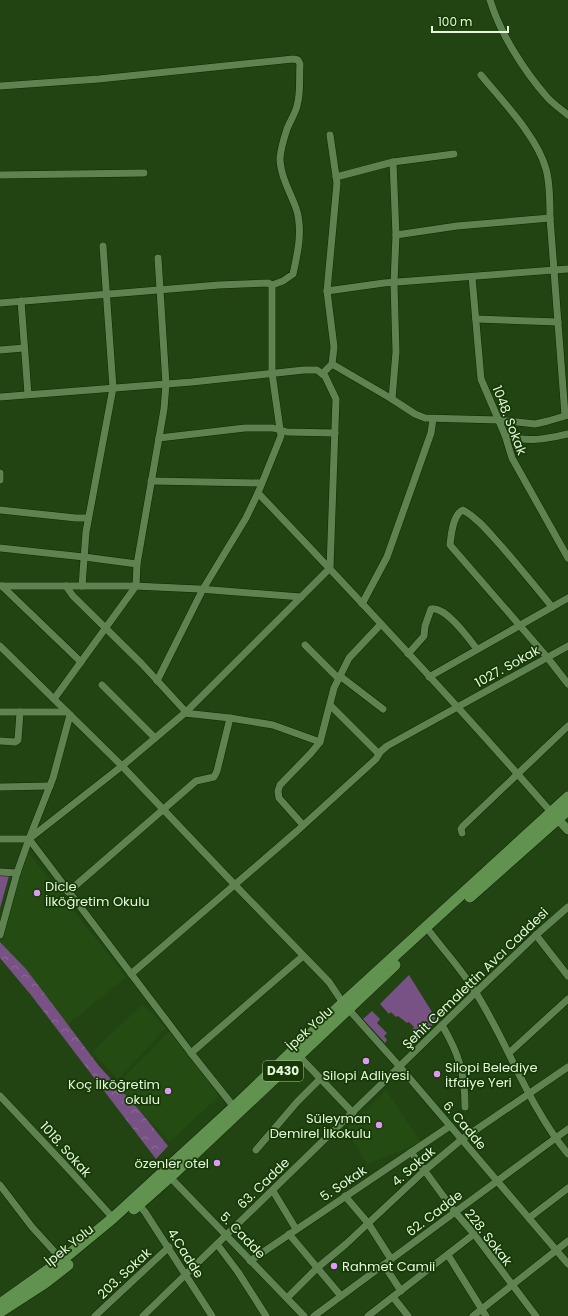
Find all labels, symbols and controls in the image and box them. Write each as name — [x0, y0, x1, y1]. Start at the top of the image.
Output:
scale bar — [432, 8, 508, 34]
text: 100 m — [438, 13, 472, 30]
street label: 1048. Sokak — [488, 383, 532, 458]
street label: 1027. Sokak — [471, 641, 543, 692]
place label: Dicle İlköğretim Okulu — [45, 877, 150, 911]
marker: Dicle İlköğretim Okulu — [32, 888, 42, 898]
street label: Şehit Cemalettin Avcı Caddesi — [398, 903, 553, 1053]
street label: İpek Yolu — [282, 1002, 337, 1055]
marker: Silopi Adliyesi — [361, 1056, 371, 1066]
place label: Silopi Belediye İtfaiye Yeri — [445, 1058, 537, 1092]
road number: D430 — [263, 1061, 303, 1081]
place label: Silopi Adliyesi — [322, 1066, 410, 1085]
marker: Silopi Belediye İtfaiye Yeri — [432, 1069, 442, 1079]
place label: Koç İlköğretim okulu — [68, 1075, 160, 1109]
marker: Koç İlköğretim okulu — [163, 1086, 173, 1096]
street label: 6. Cadde — [438, 1097, 491, 1154]
place label: Süleyman Demirel İlkokulu — [270, 1109, 371, 1143]
street label: 1018. Sokak — [35, 1117, 96, 1182]
marker: Süleyman Demirel İlkokulu — [374, 1120, 384, 1130]
street label: 4. Sokak — [387, 1142, 440, 1191]
street label: 63. Cadde — [233, 1153, 294, 1213]
place label: özenler otel — [134, 1154, 209, 1173]
marker: özenler otel — [212, 1158, 222, 1168]
street label: 5. Sokak — [316, 1161, 371, 1206]
street label: 62. Cadde — [402, 1186, 467, 1241]
street label: 228. Sokak — [460, 1205, 517, 1270]
street label: 5. Cadde — [215, 1208, 270, 1263]
street label: İpek Yolu — [41, 1220, 98, 1271]
street label: 4.Cadde — [163, 1225, 208, 1282]
street label: 203. Sokak — [93, 1243, 156, 1303]
place label: Rahmet Camii — [342, 1257, 435, 1276]
marker: Rahmet Camii — [329, 1261, 339, 1271]

